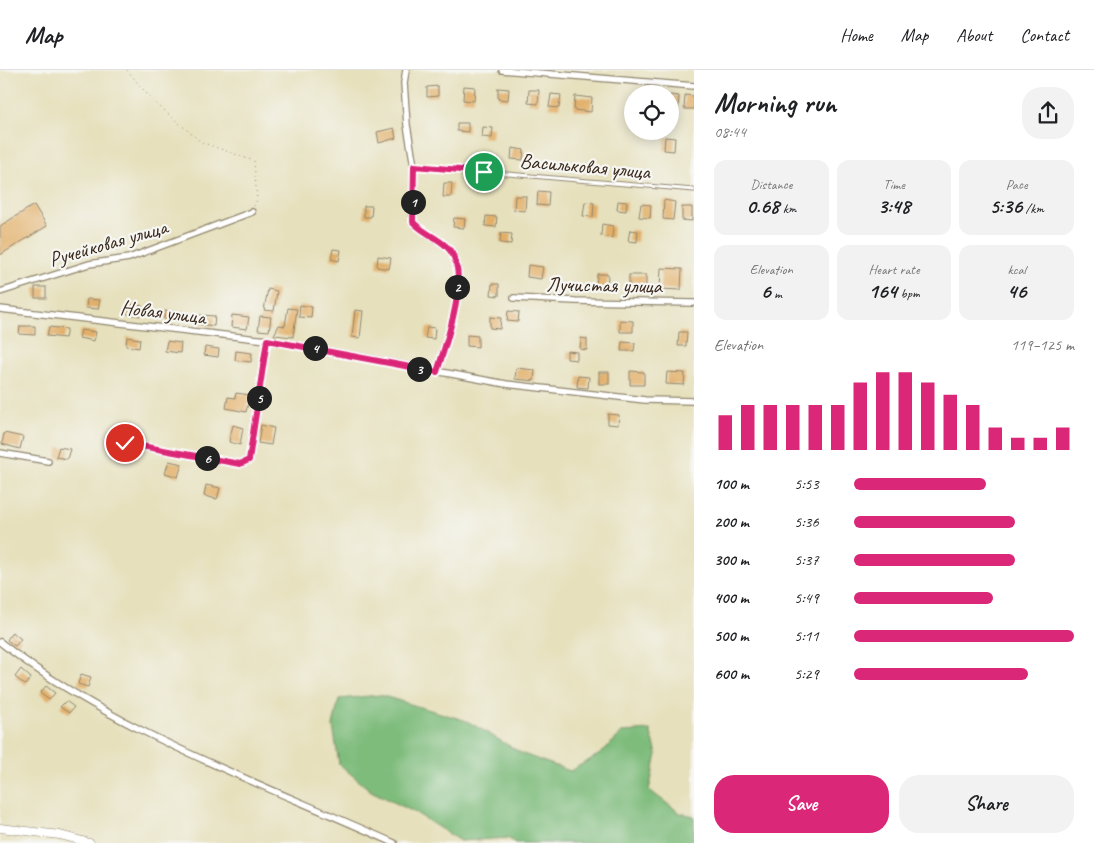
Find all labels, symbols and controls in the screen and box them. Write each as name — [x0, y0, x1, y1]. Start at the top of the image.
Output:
text: Map — [25, 20, 62, 50]
text: Home — [840, 24, 873, 46]
text: Map — [901, 24, 928, 46]
text: About — [956, 24, 992, 46]
text: Contact — [1020, 24, 1069, 46]
map controls — [624, 85, 679, 140]
button: locate — [624, 85, 679, 140]
text: Morning run — [714, 85, 836, 120]
button: share — [1022, 87, 1074, 139]
text: 08:44 — [714, 122, 746, 142]
street label: Васильковая улица — [519, 147, 653, 185]
pin — [463, 151, 505, 193]
icon: arrive — [470, 158, 498, 186]
text: Distance — [750, 176, 792, 193]
text: Time — [883, 176, 905, 193]
text: Pace — [1006, 176, 1027, 193]
pin: 1 — [400, 190, 426, 214]
text: 0.68 — [746, 193, 779, 219]
text: 3:48 — [878, 193, 910, 219]
text: 5:36 — [990, 193, 1022, 219]
text: 1 — [410, 194, 417, 211]
text: km — [779, 200, 796, 217]
text: /km — [1022, 200, 1044, 217]
street label: Ручейковая улица — [46, 213, 172, 272]
text: Elevation — [750, 261, 793, 278]
text: Heart rate — [868, 261, 920, 278]
text: kcal — [1007, 261, 1026, 278]
street label: Лучистая улица — [546, 271, 664, 299]
pin: 2 — [444, 274, 470, 300]
text: 6 — [761, 278, 771, 304]
text: 164 — [868, 278, 897, 304]
text: 46 — [1007, 278, 1026, 304]
text: 2 — [454, 279, 461, 296]
text: m — [771, 285, 782, 302]
text: bpm — [897, 285, 920, 302]
street label: Новая улица — [119, 294, 210, 330]
text: Elevation — [714, 335, 763, 355]
text: 119–125 m — [1011, 335, 1074, 355]
pin: 4 — [302, 336, 328, 360]
text: 4 — [312, 340, 319, 357]
pin: 3 — [406, 356, 432, 382]
text: 3 — [416, 361, 423, 378]
pin: 5 — [246, 386, 272, 410]
text: 5 — [256, 390, 263, 407]
pin — [104, 422, 146, 464]
icon: check — [111, 429, 139, 457]
pin: 6 — [194, 446, 220, 470]
text: 6 — [204, 450, 211, 467]
text: 100 m — [714, 474, 749, 494]
text: 5:53 — [794, 474, 819, 494]
text: 200 m — [714, 512, 749, 532]
text: 5:36 — [794, 512, 819, 532]
text: 300 m — [714, 550, 749, 570]
text: 5:37 — [794, 550, 819, 570]
text: 400 m — [714, 588, 749, 608]
text: 5:49 — [794, 588, 819, 608]
text: 500 m — [714, 626, 748, 646]
text: 5:11 — [794, 626, 819, 646]
text: 600 m — [714, 664, 749, 684]
text: 5:29 — [794, 664, 819, 684]
button: Save — [714, 775, 889, 833]
button: Share — [899, 775, 1074, 833]

